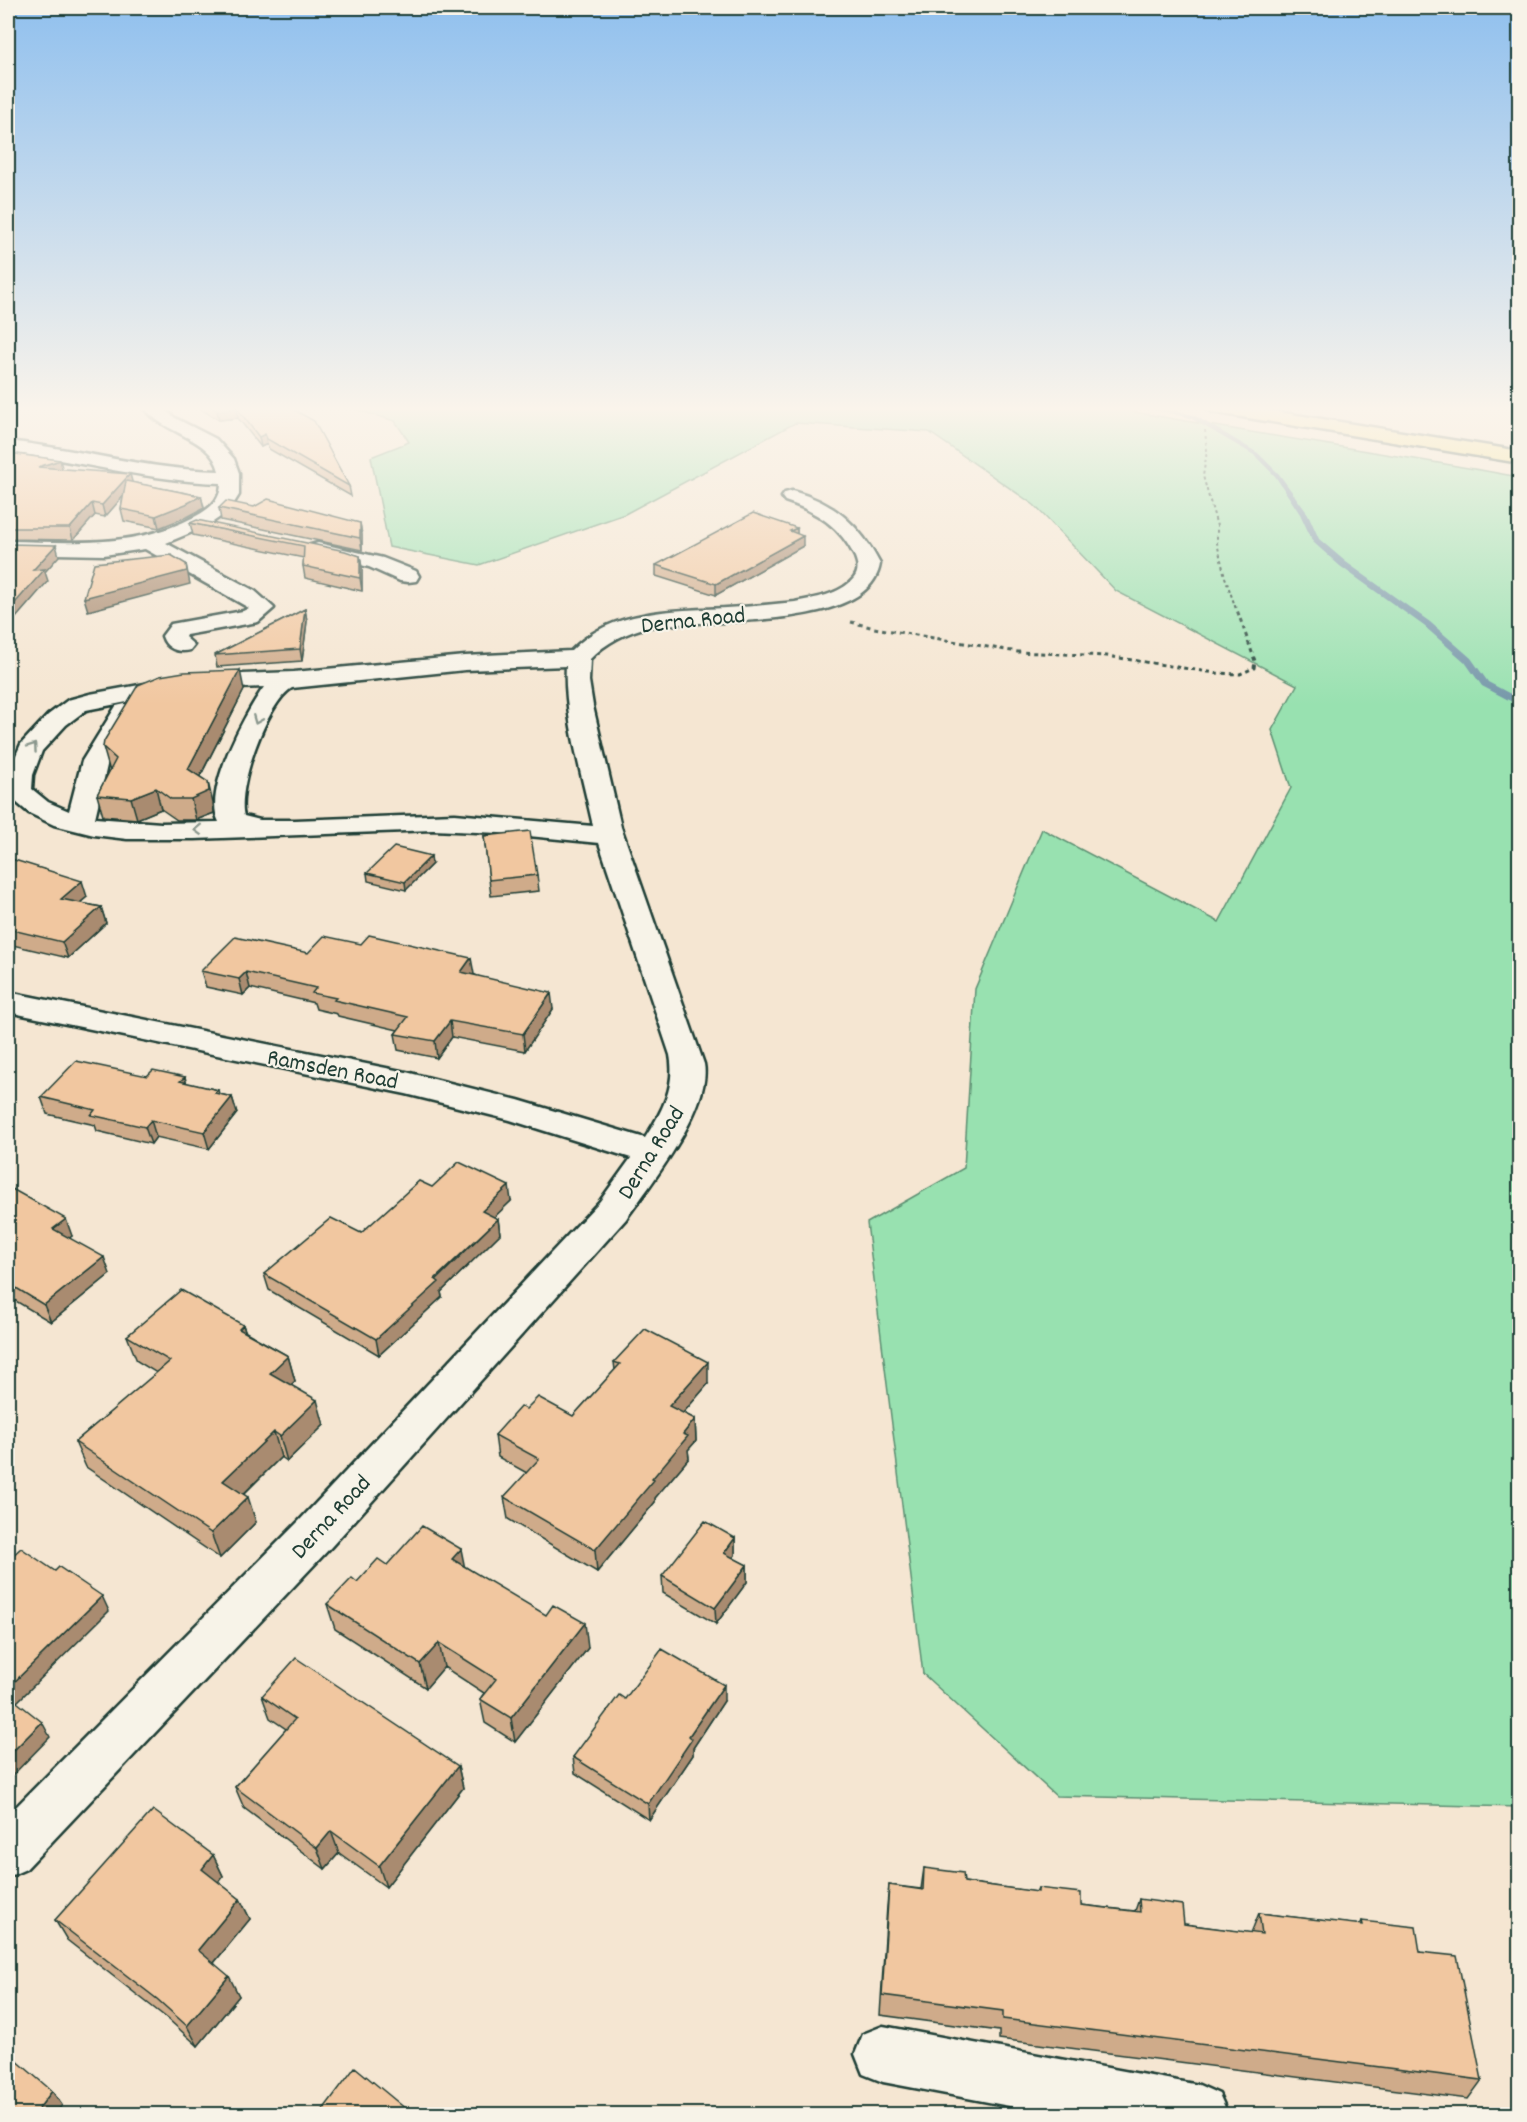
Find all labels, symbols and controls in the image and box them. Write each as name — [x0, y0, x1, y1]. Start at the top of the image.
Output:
street label: Derna Road — [640, 600, 747, 644]
one-way arrow — [252, 714, 264, 725]
one-way arrow — [26, 743, 37, 754]
one-way arrow — [194, 824, 203, 837]
street label: Ramsden Road — [264, 1042, 401, 1100]
street label: Derna Road — [610, 1100, 695, 1207]
street label: Derna Road — [284, 1468, 380, 1568]

